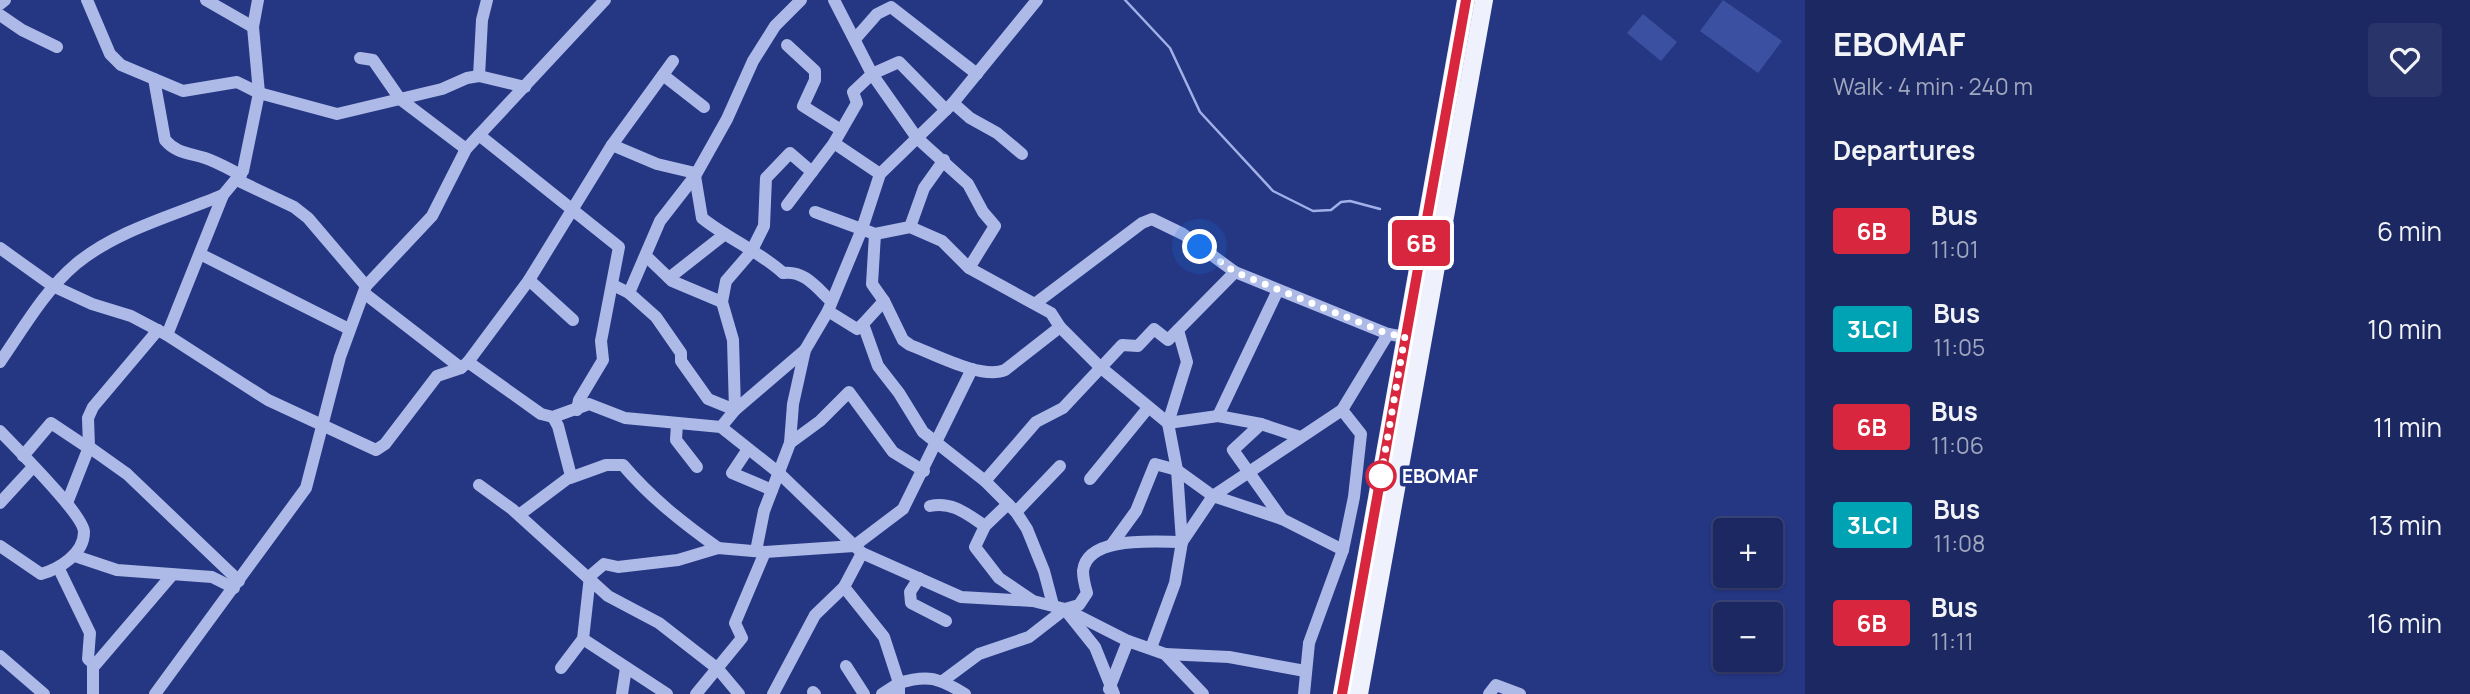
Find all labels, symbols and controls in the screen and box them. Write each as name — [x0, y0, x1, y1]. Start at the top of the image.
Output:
text: EBOMAF — [1833, 21, 1965, 66]
button: heart — [2368, 23, 2442, 97]
text: Walk · 4 min · 240 m — [1833, 70, 2033, 102]
text: Departures — [1833, 132, 1975, 168]
text: Bus — [1931, 197, 1978, 233]
text: 6 min — [2377, 213, 2442, 249]
text: 6B — [1856, 214, 1887, 247]
line badge: 6B — [1390, 220, 1452, 266]
text: 6B — [1406, 226, 1436, 259]
your location — [1182, 229, 1217, 264]
text: 11:01 — [1931, 233, 1979, 265]
text: Bus — [1933, 295, 1980, 331]
text: 10 min — [2367, 311, 2442, 347]
text: 3LCI — [1847, 312, 1898, 345]
text: 11:05 — [1933, 331, 1985, 363]
text: Bus — [1931, 393, 1978, 429]
text: 11 min — [2373, 409, 2442, 445]
text: 6B — [1856, 410, 1887, 443]
text: 11:06 — [1931, 429, 1984, 461]
marker: EBOMAF — [1366, 461, 1396, 491]
place label: EBOMAF — [1402, 463, 1478, 489]
text: Bus — [1933, 491, 1980, 527]
text: 13 min — [2369, 507, 2442, 543]
text: 3LCI — [1847, 508, 1898, 541]
map controls — [1713, 518, 1783, 672]
button: + — [1713, 518, 1783, 588]
text: 11:08 — [1933, 527, 1985, 559]
text: Bus — [1931, 589, 1978, 625]
button: − — [1713, 602, 1783, 672]
text: 16 min — [2367, 605, 2442, 641]
text: 6B — [1856, 606, 1887, 639]
text: 11:11 — [1931, 625, 1974, 657]

